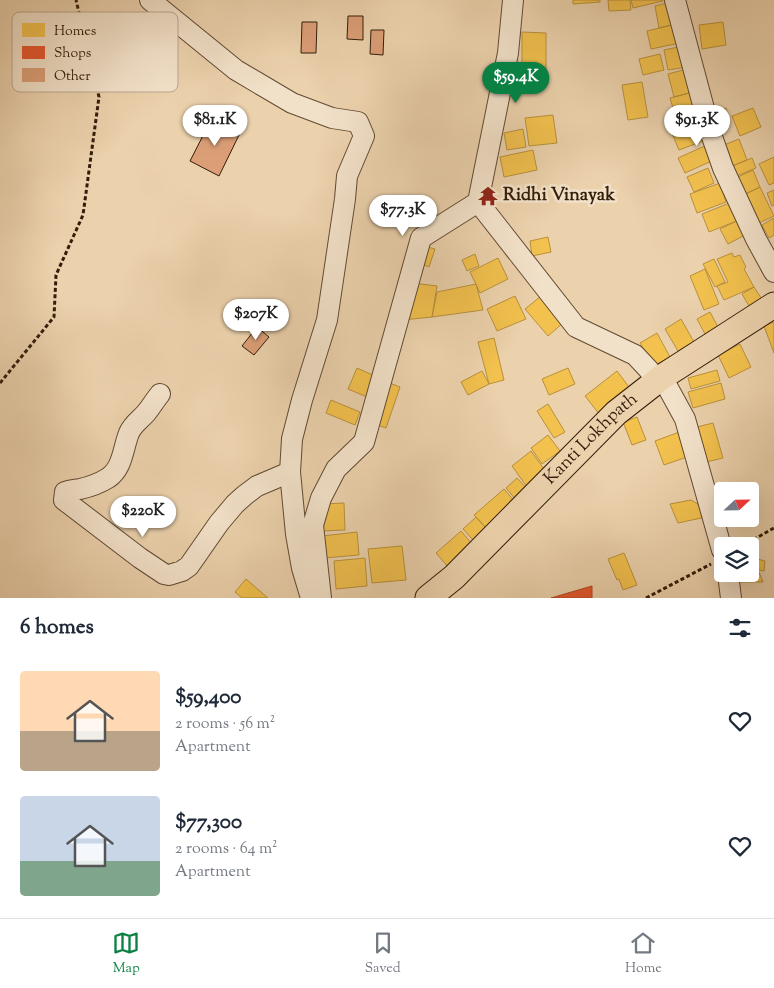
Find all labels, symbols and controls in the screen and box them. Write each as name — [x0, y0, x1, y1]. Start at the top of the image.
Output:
legend — [12, 12, 178, 92]
text: Homes — [54, 22, 96, 42]
text: Shops — [54, 44, 91, 64]
pin: $59.4K — [475, 62, 557, 104]
text: $59.4K — [493, 66, 539, 89]
text: Other — [54, 67, 91, 87]
pin: $81.1K — [174, 104, 256, 147]
pin: $91.3K — [656, 104, 738, 147]
text: $81.1K — [193, 109, 237, 132]
text: $91.3K — [675, 109, 719, 132]
place label: Ridhi Vinayak — [503, 183, 615, 209]
temple icon: Ridhi Vinayak — [477, 185, 499, 207]
pin: $77.3K — [362, 194, 444, 237]
text: $77.3K — [380, 199, 426, 222]
pin: $207K — [221, 298, 291, 341]
text: $207K — [234, 303, 278, 326]
street label: Kanti Lokhpath — [538, 387, 644, 491]
north arrow — [714, 482, 759, 528]
map controls — [714, 482, 759, 582]
pin: $220K — [108, 496, 178, 538]
text: $220K — [121, 500, 165, 523]
button: layers — [714, 537, 759, 582]
text: 6 homes — [20, 613, 94, 643]
icon: filters — [726, 614, 754, 642]
text: $59,400 — [175, 683, 241, 713]
icon: home — [60, 691, 120, 751]
icon: heart — [726, 707, 754, 735]
text: 2 rooms · 56 m² — [175, 713, 275, 736]
text: Apartment — [175, 736, 251, 759]
text: $77,300 — [175, 808, 242, 838]
icon: home — [60, 816, 120, 876]
icon: heart — [726, 832, 754, 860]
text: 2 rooms · 64 m² — [175, 838, 278, 861]
text: Apartment — [175, 861, 251, 884]
tab: Map — [112, 929, 140, 979]
tab: Saved — [365, 929, 401, 979]
tab: Home — [625, 929, 662, 979]

